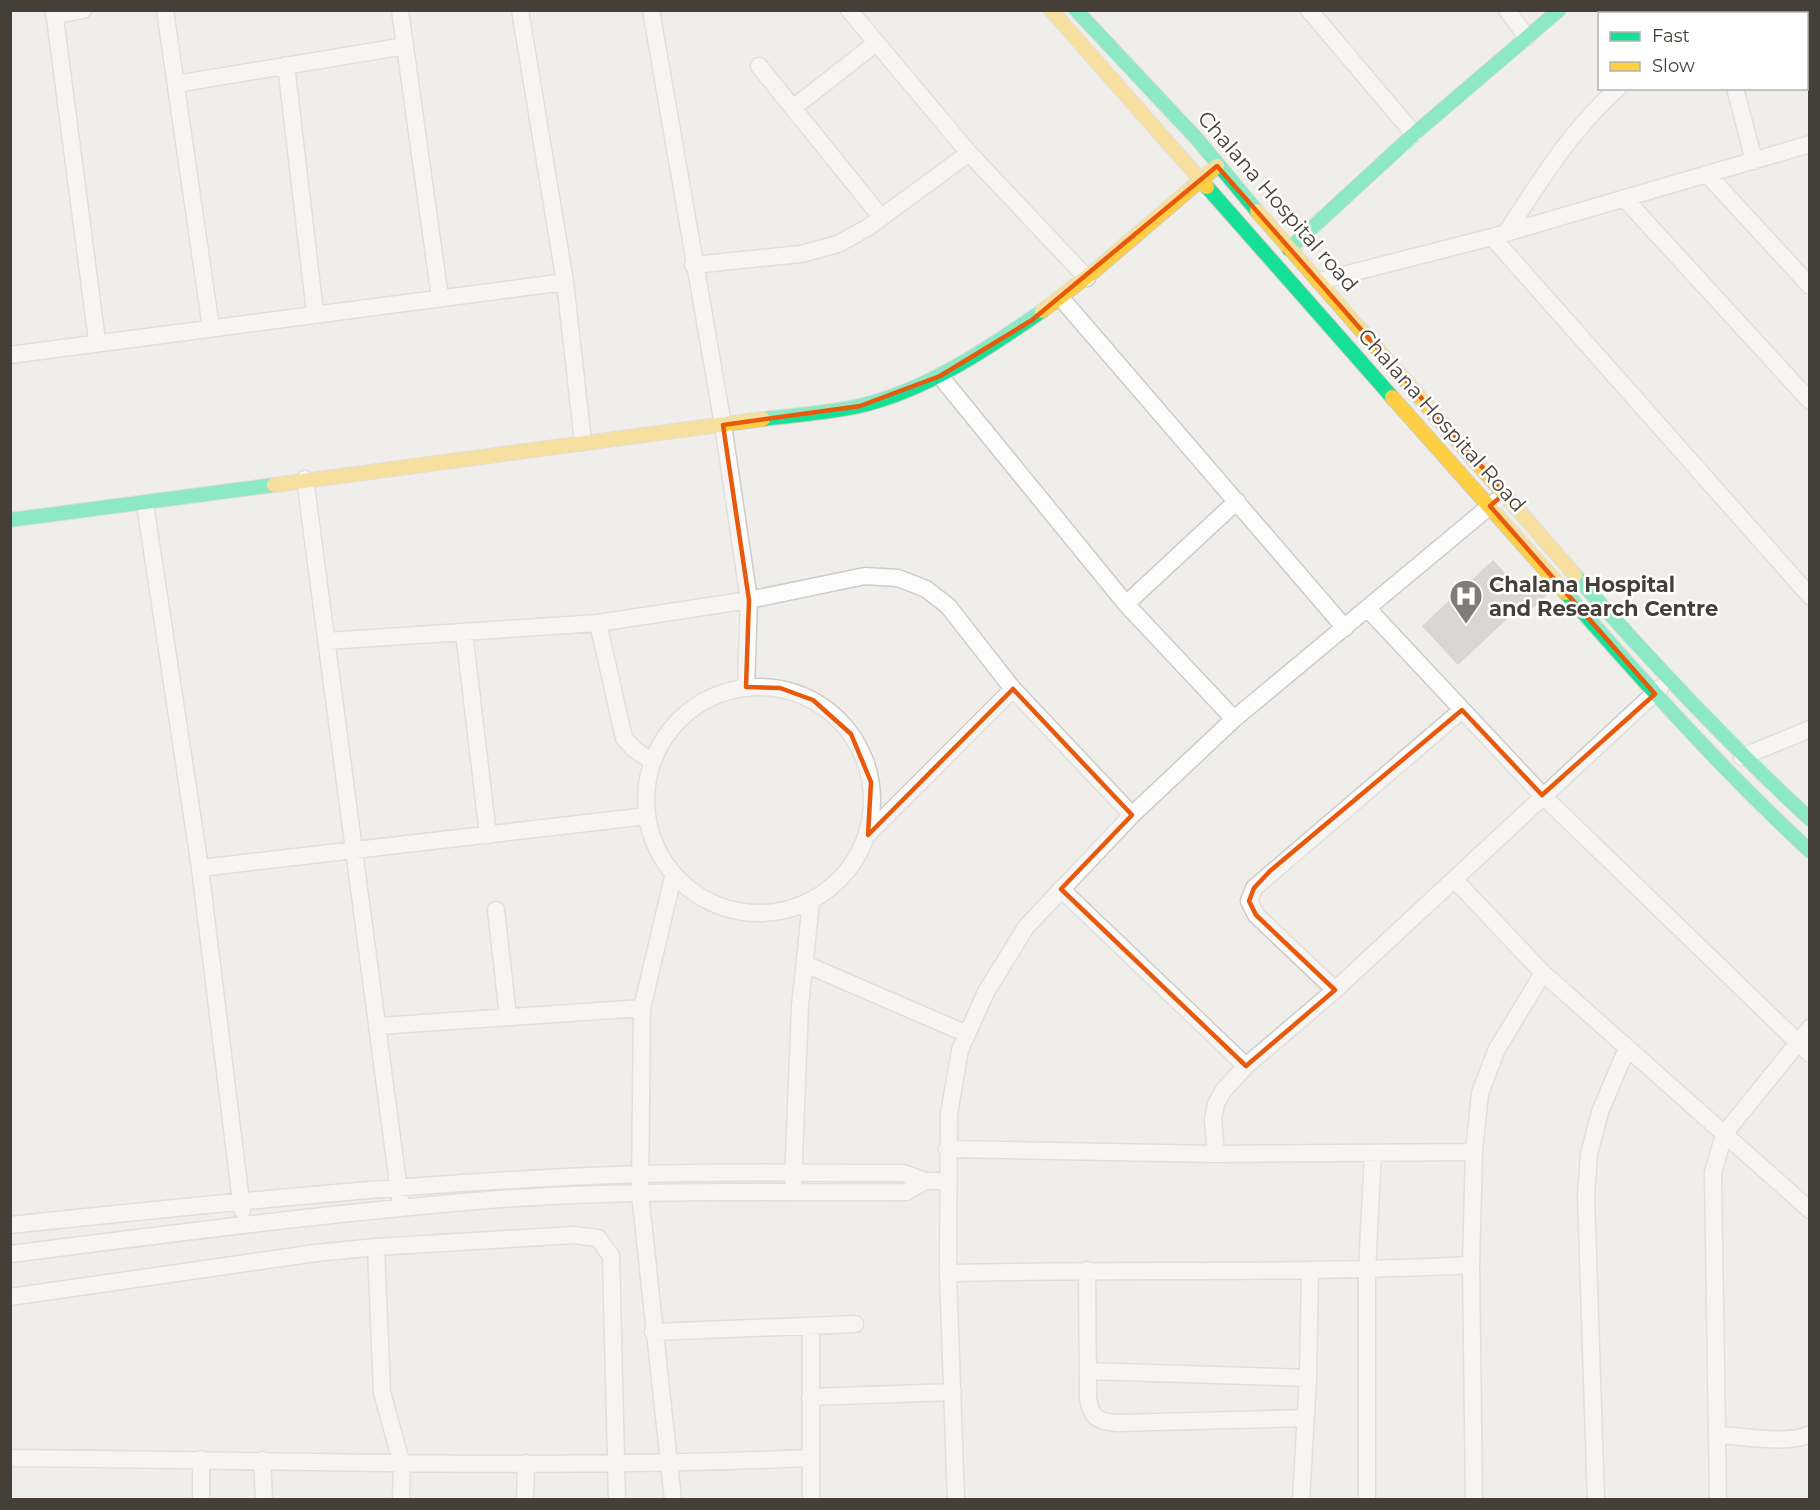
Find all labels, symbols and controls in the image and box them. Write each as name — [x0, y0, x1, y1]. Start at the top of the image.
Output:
legend — [1598, 12, 1808, 90]
text: Fast — [1652, 25, 1690, 47]
text: Slow — [1652, 55, 1695, 77]
street label: Chalana Hospital road — [1193, 106, 1363, 296]
street label: Chalana Hospital Road — [1353, 323, 1531, 517]
place label: Chalana Hospital and Research Centre — [1489, 572, 1718, 621]
hospital icon: Chalana Hospital and Research Centre — [1448, 578, 1484, 625]

